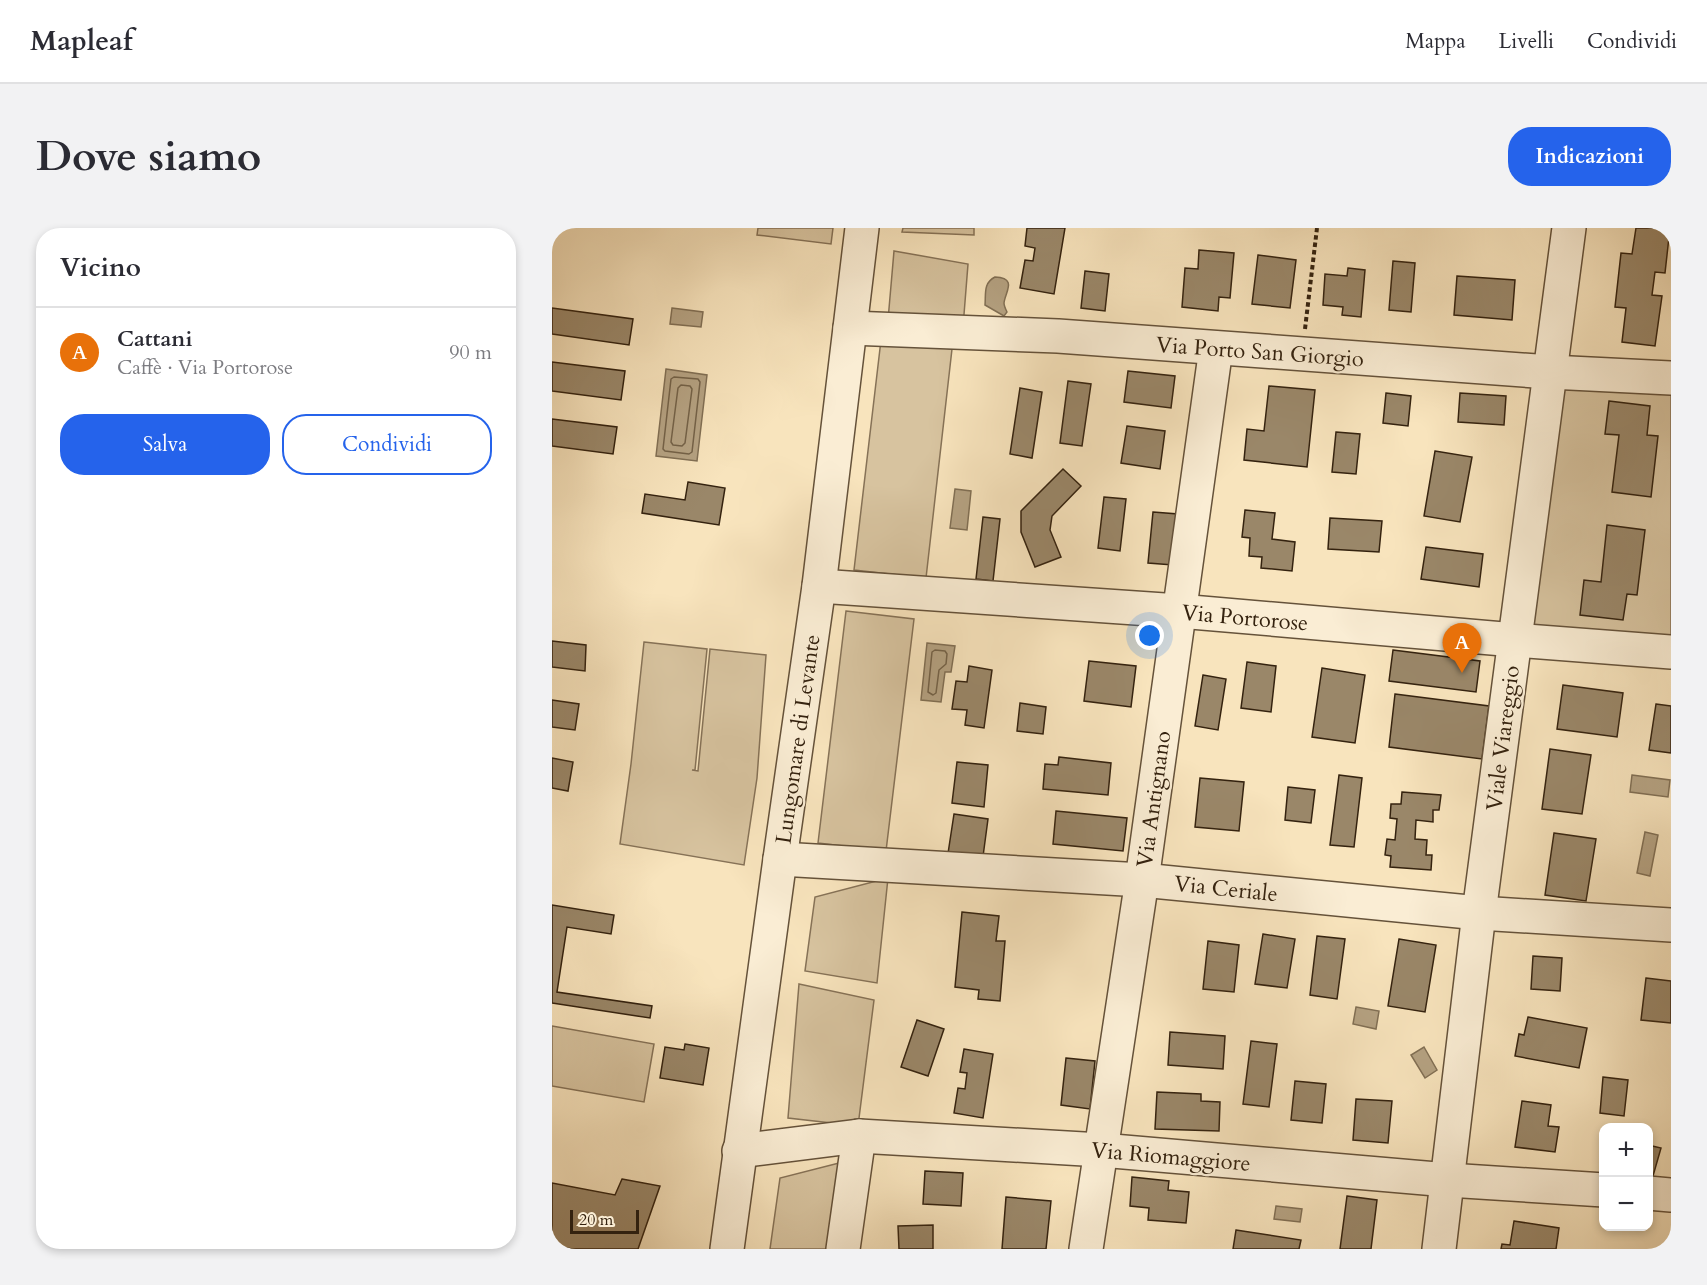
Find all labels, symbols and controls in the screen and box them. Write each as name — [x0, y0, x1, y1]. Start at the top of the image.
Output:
text: Mapleaf — [30, 22, 133, 60]
text: Mappa — [1405, 27, 1466, 56]
text: Livelli — [1499, 27, 1554, 56]
text: Condividi — [1587, 27, 1677, 56]
button: Indicazioni — [1508, 127, 1671, 186]
text: Dove siamo — [36, 128, 261, 185]
text: Vicino — [60, 250, 141, 285]
text: Cattani — [117, 324, 192, 354]
street label: Via Porto San Giorgio — [1155, 330, 1365, 374]
text: A — [72, 339, 87, 366]
text: 90 m — [449, 339, 492, 366]
text: Caffè · Via Portorose — [117, 354, 293, 381]
button: Salva — [60, 414, 270, 475]
button: Condividi — [282, 414, 492, 475]
street label: Via Portorose — [1180, 598, 1309, 638]
your location — [1135, 621, 1164, 650]
pin: A — [1442, 624, 1482, 673]
street label: Lungomare di Levante — [768, 632, 828, 846]
street label: Viale Viareggio — [1479, 664, 1527, 812]
street label: Via Antignano — [1130, 729, 1178, 869]
street label: Via Ceriale — [1173, 869, 1279, 909]
map controls — [1599, 1123, 1653, 1231]
button: + — [1599, 1123, 1653, 1177]
street label: Via Riomaggiore — [1090, 1135, 1252, 1179]
button: − — [1599, 1177, 1653, 1231]
scale bar — [570, 1207, 639, 1234]
text: 20 m — [579, 1209, 613, 1231]

